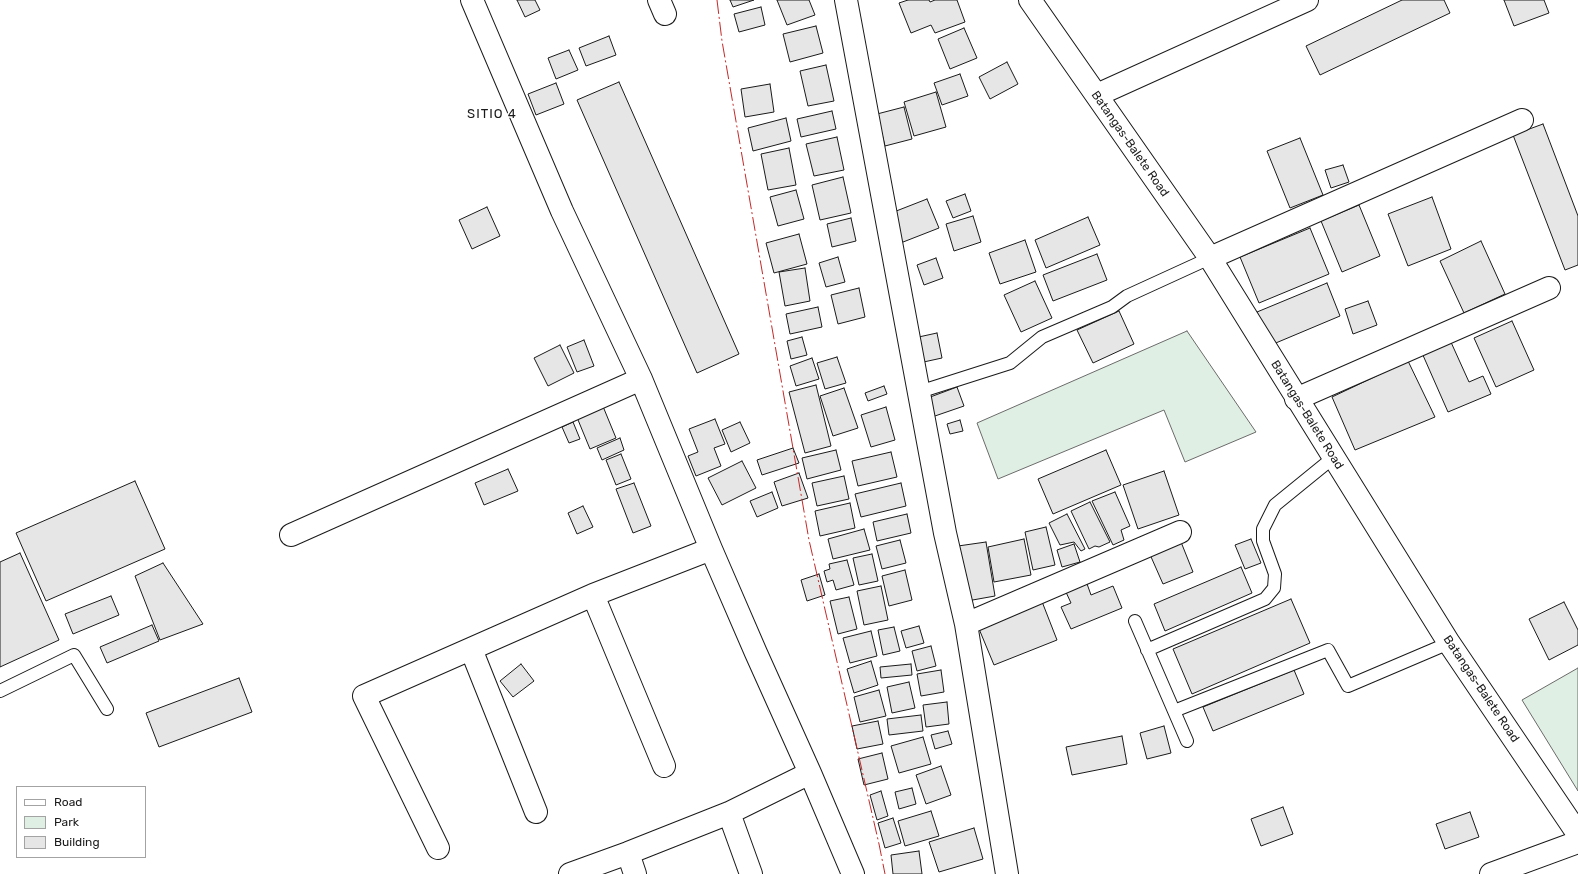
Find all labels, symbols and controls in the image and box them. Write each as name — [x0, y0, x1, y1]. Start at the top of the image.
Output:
street label: Batangas-Balete Road — [1088, 88, 1172, 200]
district label: SITIO 4 — [467, 106, 517, 122]
street label: Batangas-Balete Road — [1268, 358, 1346, 472]
street label: Batangas-Balete Road — [1440, 633, 1522, 745]
legend — [16, 786, 146, 858]
text: Road — [54, 795, 82, 809]
text: Park — [54, 815, 79, 829]
text: Building — [54, 835, 100, 849]

